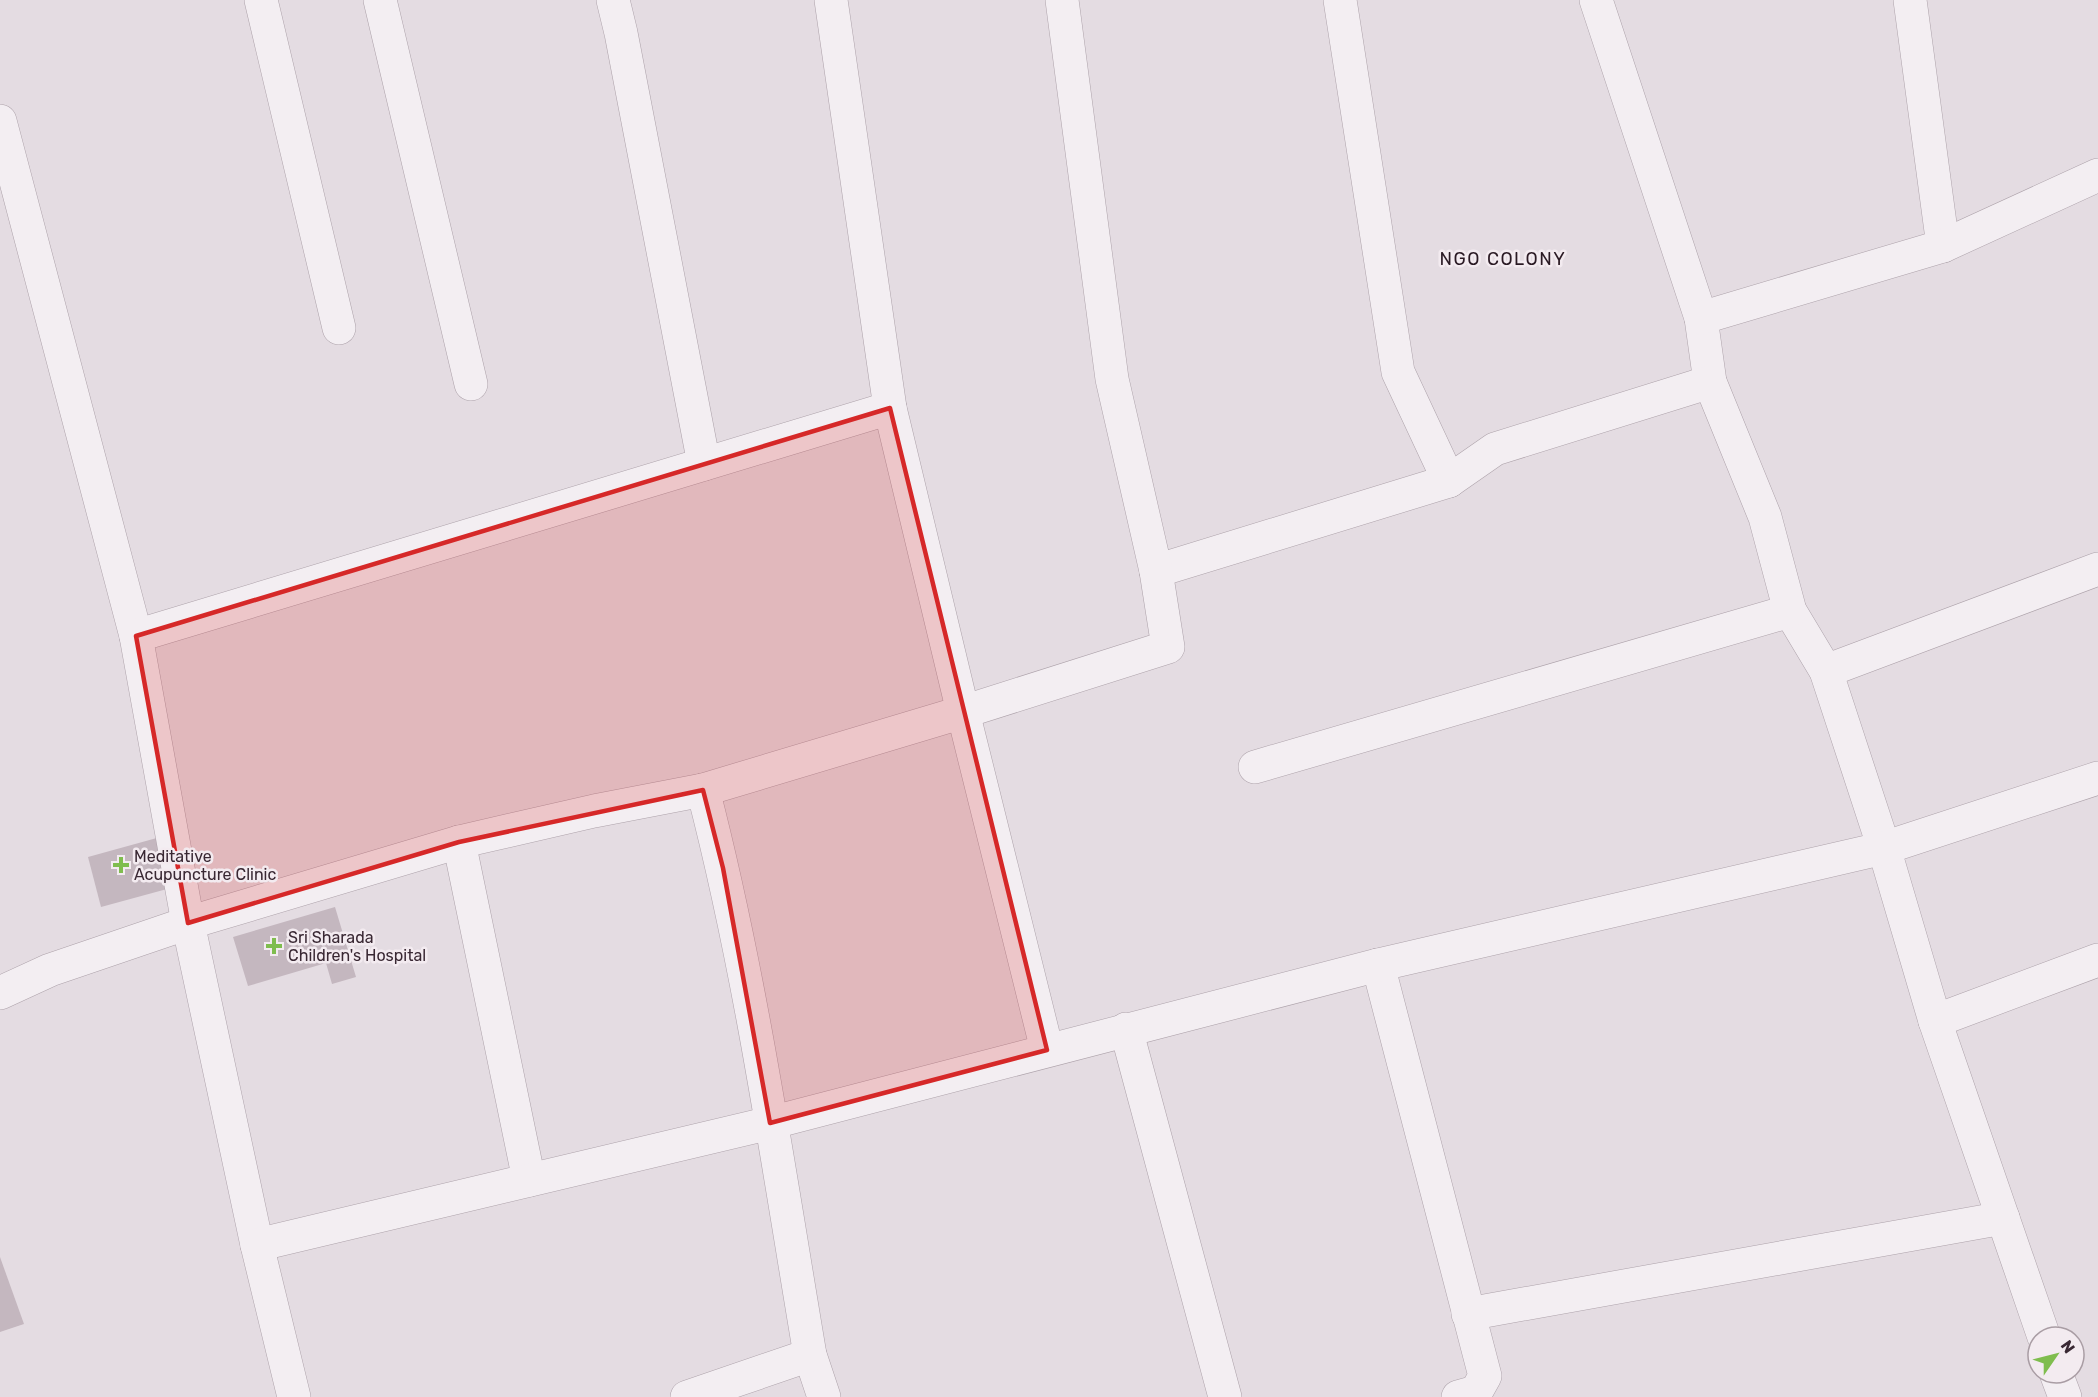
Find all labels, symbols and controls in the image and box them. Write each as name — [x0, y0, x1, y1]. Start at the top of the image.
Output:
district label: NGO COLONY — [1440, 248, 1566, 270]
place label: Meditative Acupuncture Clinic — [134, 847, 276, 884]
marker: Meditative Acupuncture Clinic — [112, 856, 130, 874]
place label: Sri Sharada Children's Hospital — [288, 928, 426, 965]
marker: Sri Sharada Children's Hospital — [265, 937, 283, 955]
north arrow — [2026, 1325, 2086, 1385]
text: N — [2057, 1337, 2079, 1357]

